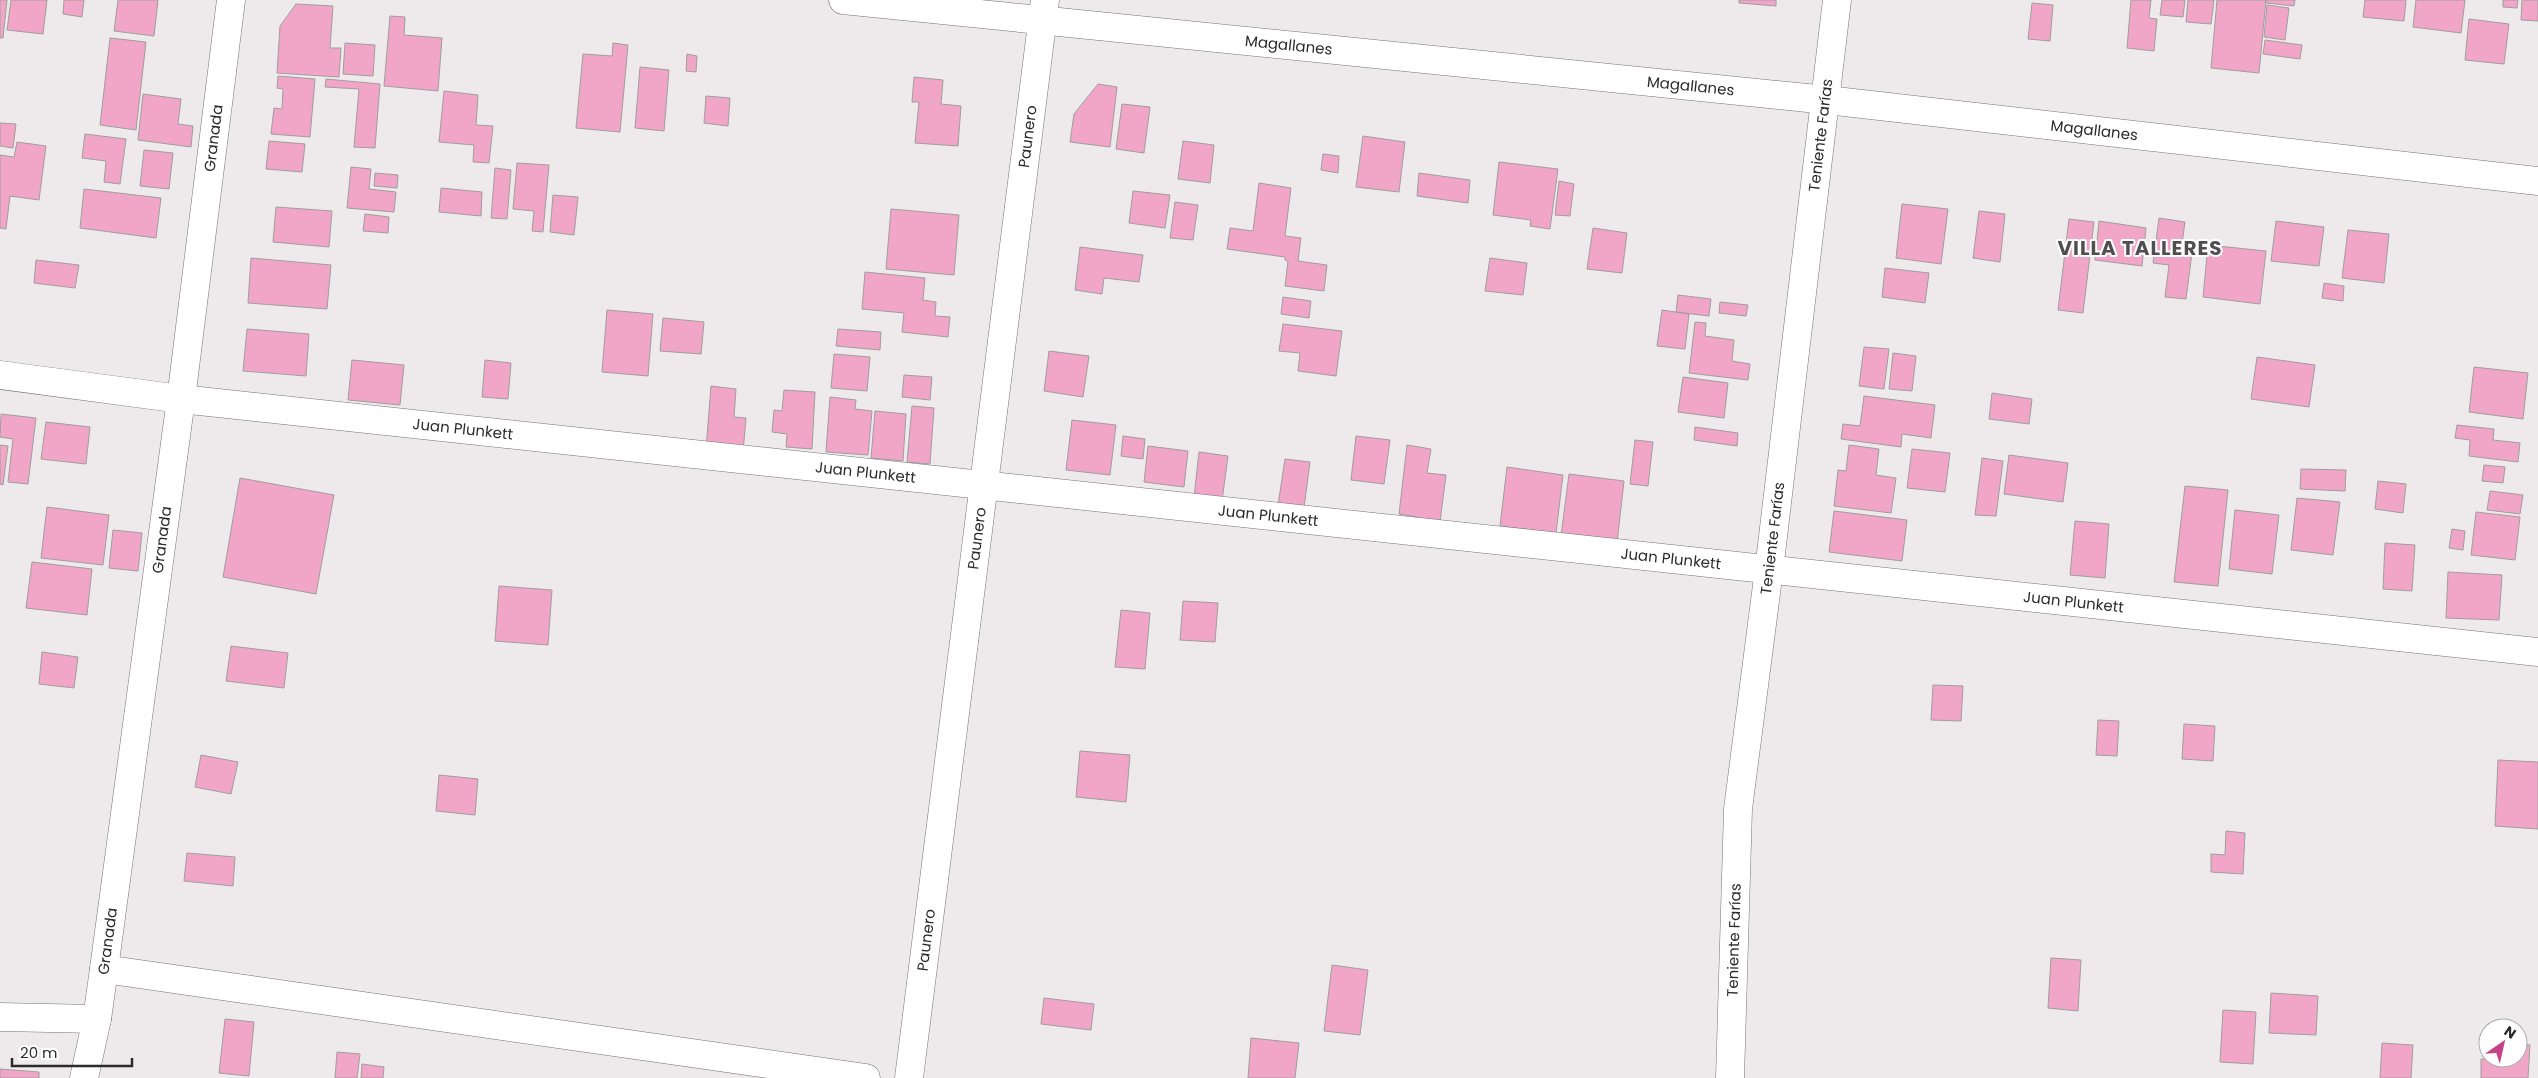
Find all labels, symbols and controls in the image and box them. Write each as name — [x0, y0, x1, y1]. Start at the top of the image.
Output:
street label: Magallanes — [1244, 30, 1334, 60]
street label: Magallanes — [1646, 71, 1736, 101]
street label: Teniente Farías — [1803, 77, 1838, 193]
street label: Granada — [199, 103, 228, 173]
street label: Paunero — [1013, 104, 1042, 169]
street label: Magallanes — [2050, 115, 2139, 145]
district label: VILLA TALLERES — [2057, 234, 2223, 262]
street label: Juan Plunkett — [412, 413, 514, 445]
street label: Juan Plunkett — [814, 456, 917, 488]
street label: Teniente Farías — [1755, 481, 1789, 596]
street label: Juan Plunkett — [1217, 499, 1320, 531]
street label: Granada — [147, 505, 176, 575]
street label: Paunero — [962, 506, 991, 571]
street label: Juan Plunkett — [1620, 543, 1722, 574]
street label: Juan Plunkett — [2022, 586, 2125, 617]
street label: Teniente Farías — [1721, 883, 1746, 997]
street label: Granada — [92, 906, 122, 976]
street label: Paunero — [912, 908, 940, 972]
north arrow — [2478, 1018, 2528, 1068]
text: N — [2500, 1021, 2520, 1043]
scale bar — [12, 1036, 132, 1068]
text: 20 m — [20, 1042, 58, 1063]

